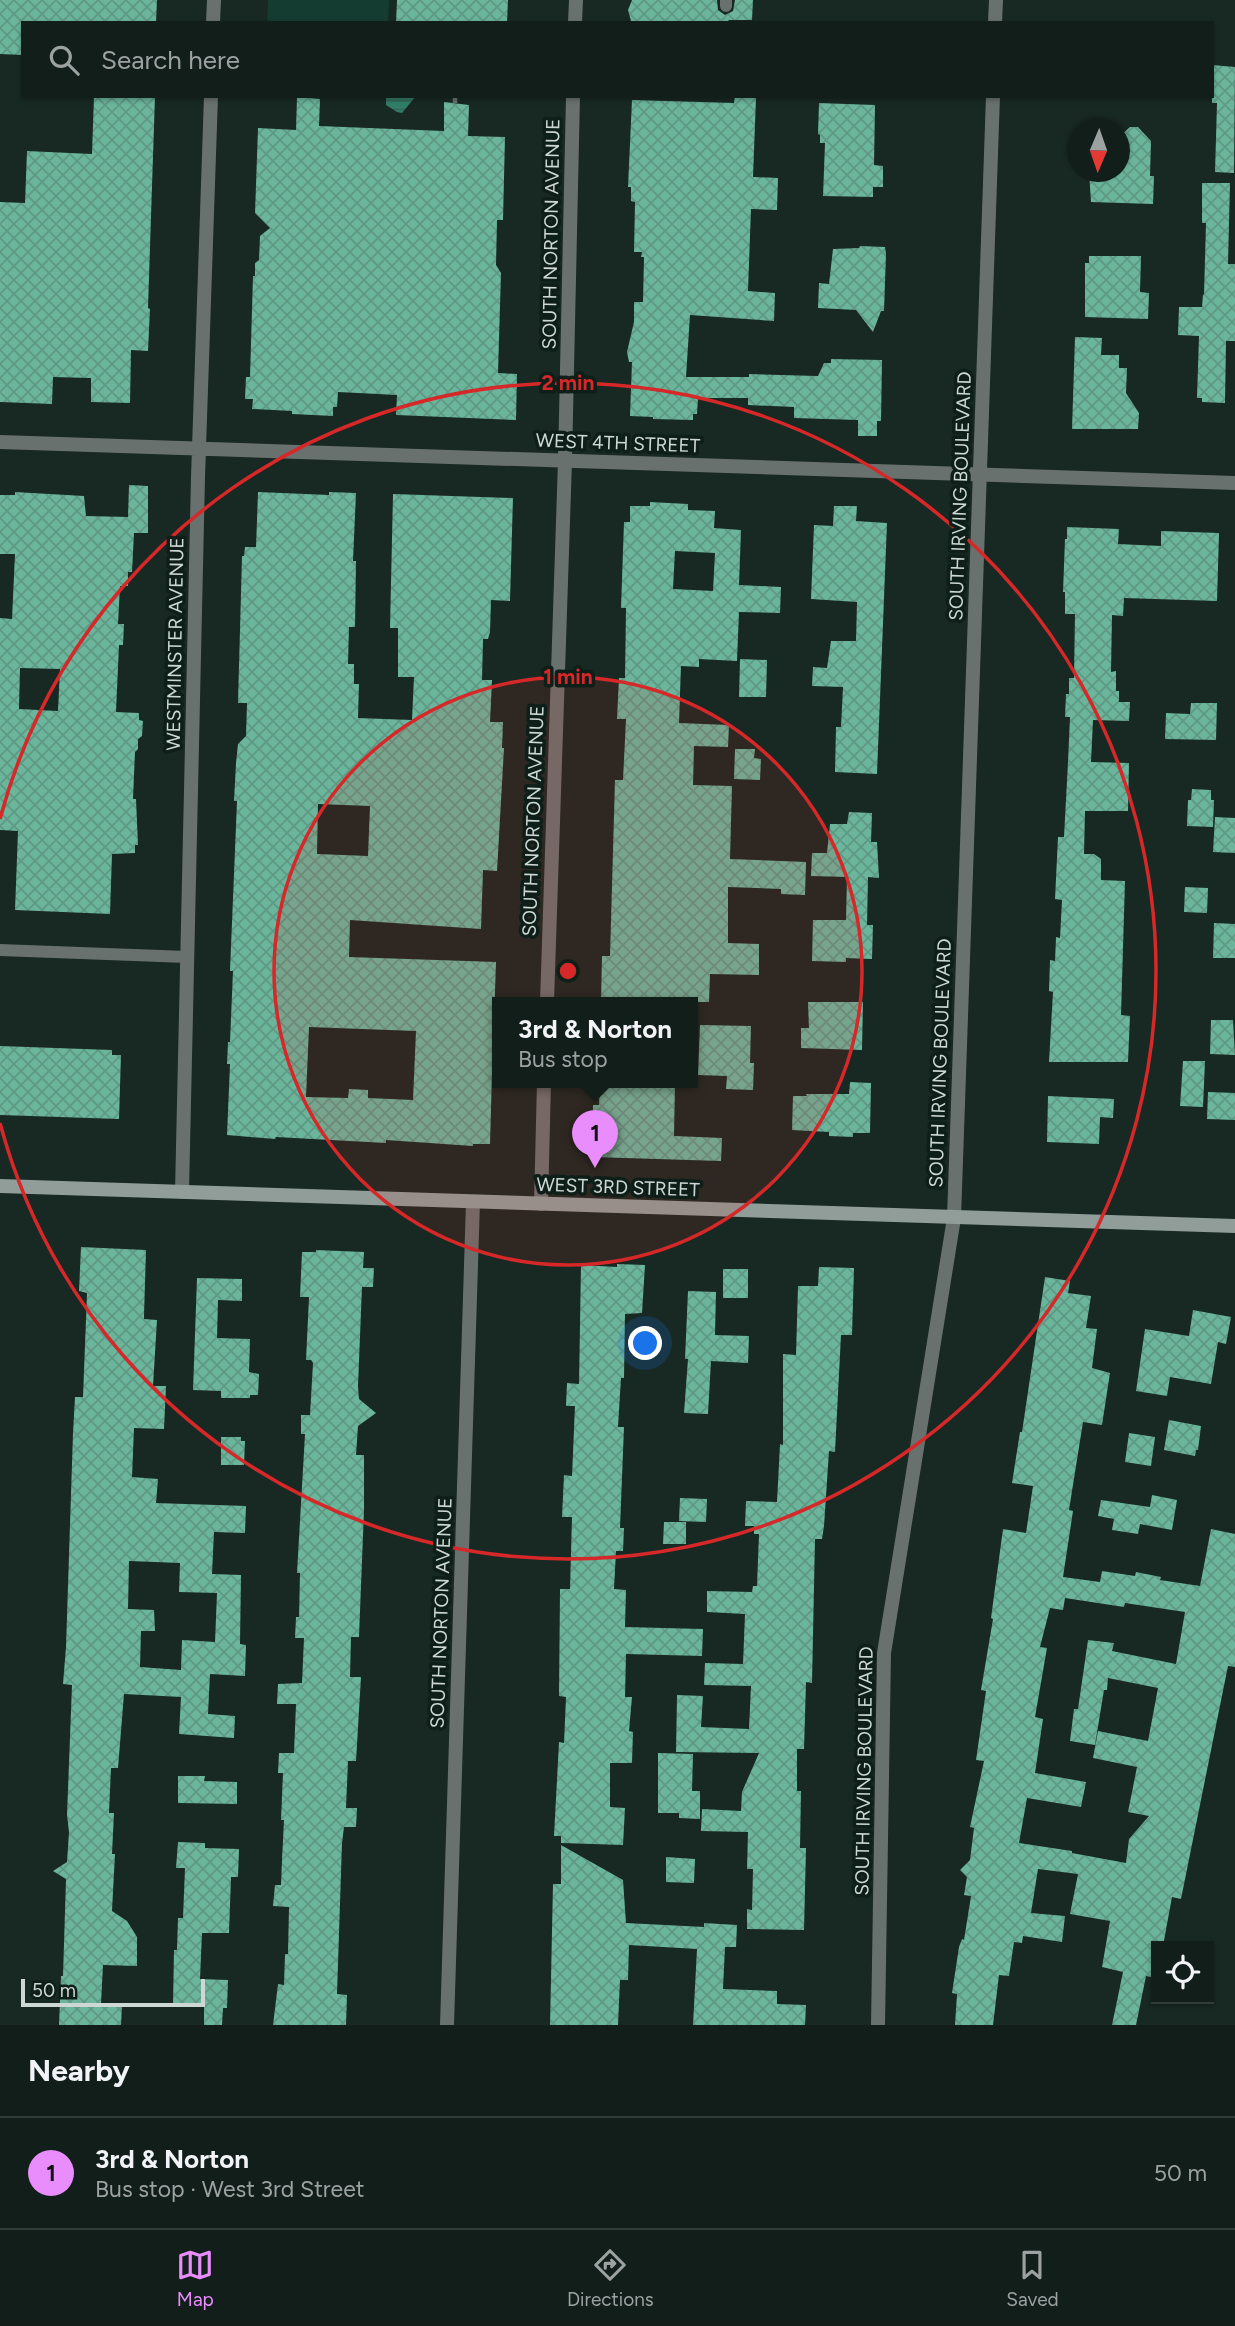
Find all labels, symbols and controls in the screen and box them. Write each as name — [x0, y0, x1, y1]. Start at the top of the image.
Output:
search box — [21, 21, 1214, 98]
icon: search — [45, 41, 83, 79]
text: Search here — [101, 44, 240, 76]
street label: SOUTH NORTON AVENUE — [537, 118, 565, 350]
north arrow — [1067, 119, 1130, 182]
text: 2 min — [542, 370, 594, 395]
street label: SOUTH IRVING BOULEVARD — [944, 371, 976, 621]
street label: WEST 4TH STREET — [535, 429, 701, 457]
street label: WESTMINSTER AVENUE — [162, 537, 188, 751]
text: 1 min — [543, 664, 593, 689]
street label: SOUTH NORTON AVENUE — [517, 705, 549, 937]
street label: SOUTH IRVING BOULEVARD — [924, 938, 956, 1188]
centre of rings — [556, 959, 580, 983]
popup — [492, 997, 698, 1088]
text: 3rd & Norton — [518, 1013, 672, 1045]
text: Bus stop — [518, 1045, 608, 1073]
pin: 1 — [572, 1110, 618, 1168]
street label: WEST 3RD STREET — [536, 1173, 701, 1201]
your location — [628, 1326, 662, 1360]
street label: SOUTH NORTON AVENUE — [425, 1497, 457, 1729]
street label: SOUTH IRVING BOULEVARD — [850, 1646, 878, 1896]
map controls — [1151, 1941, 1214, 2004]
button: locate — [1151, 1941, 1214, 2004]
scale bar — [21, 1976, 205, 2008]
text: 50 m — [32, 1979, 76, 2002]
text: Nearby — [28, 2052, 130, 2089]
text: 3rd & Norton — [95, 2143, 249, 2175]
text: 1 — [46, 2159, 56, 2187]
text: 50 m — [1154, 2159, 1207, 2187]
text: Bus stop · West 3rd Street — [95, 2175, 364, 2203]
tab: Map — [176, 2246, 214, 2311]
tab: Directions — [567, 2246, 654, 2311]
tab: Saved — [1006, 2246, 1059, 2311]

